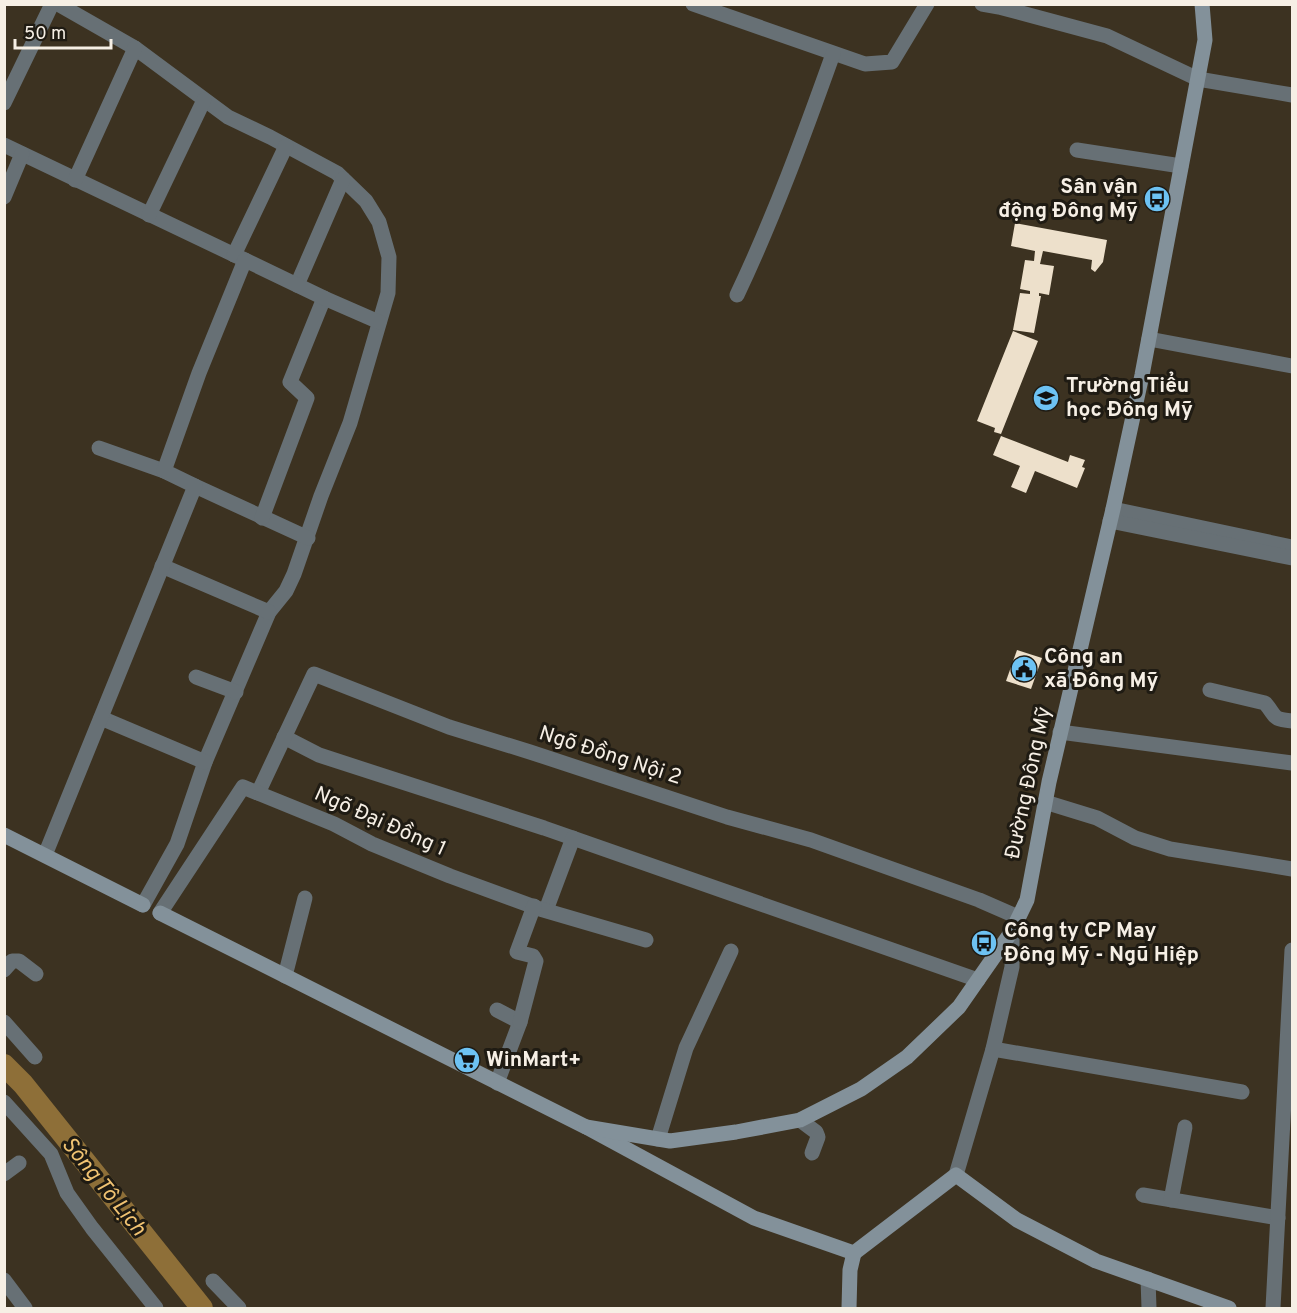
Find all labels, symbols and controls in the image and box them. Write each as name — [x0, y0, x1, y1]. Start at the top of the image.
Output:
scale bar — [15, 12, 111, 50]
text: 50 m — [24, 23, 66, 46]
place label: Sân vận động Đông Mỹ — [998, 174, 1138, 225]
bus stop icon: Sân vận động Đông Mỹ — [1142, 184, 1172, 214]
place label: Trường Tiểu học Đông Mỹ — [1066, 371, 1193, 424]
school or university icon: Trường Tiểu học Đông Mỹ — [1031, 383, 1061, 413]
place label: Công an xã Đông Mỹ — [1044, 644, 1159, 695]
public building icon: Công an xã Đông Mỹ — [1009, 654, 1039, 684]
street label: Đường Đông Mỹ — [1000, 704, 1058, 862]
street label: Ngõ Đồng Nội 2 — [535, 720, 685, 792]
street label: Ngõ Đại Đồng 1 — [310, 781, 450, 863]
place label: Công ty CP May Đông Mỹ - Ngũ Hiệp — [1004, 918, 1199, 969]
bus stop icon: Công ty CP May Đông Mỹ - Ngũ Hiệp — [969, 928, 999, 958]
supermarket icon: WinMart+ — [452, 1045, 482, 1075]
place label: WinMart+ — [486, 1047, 581, 1074]
water label: Sông Tô Lịch — [55, 1132, 151, 1242]

